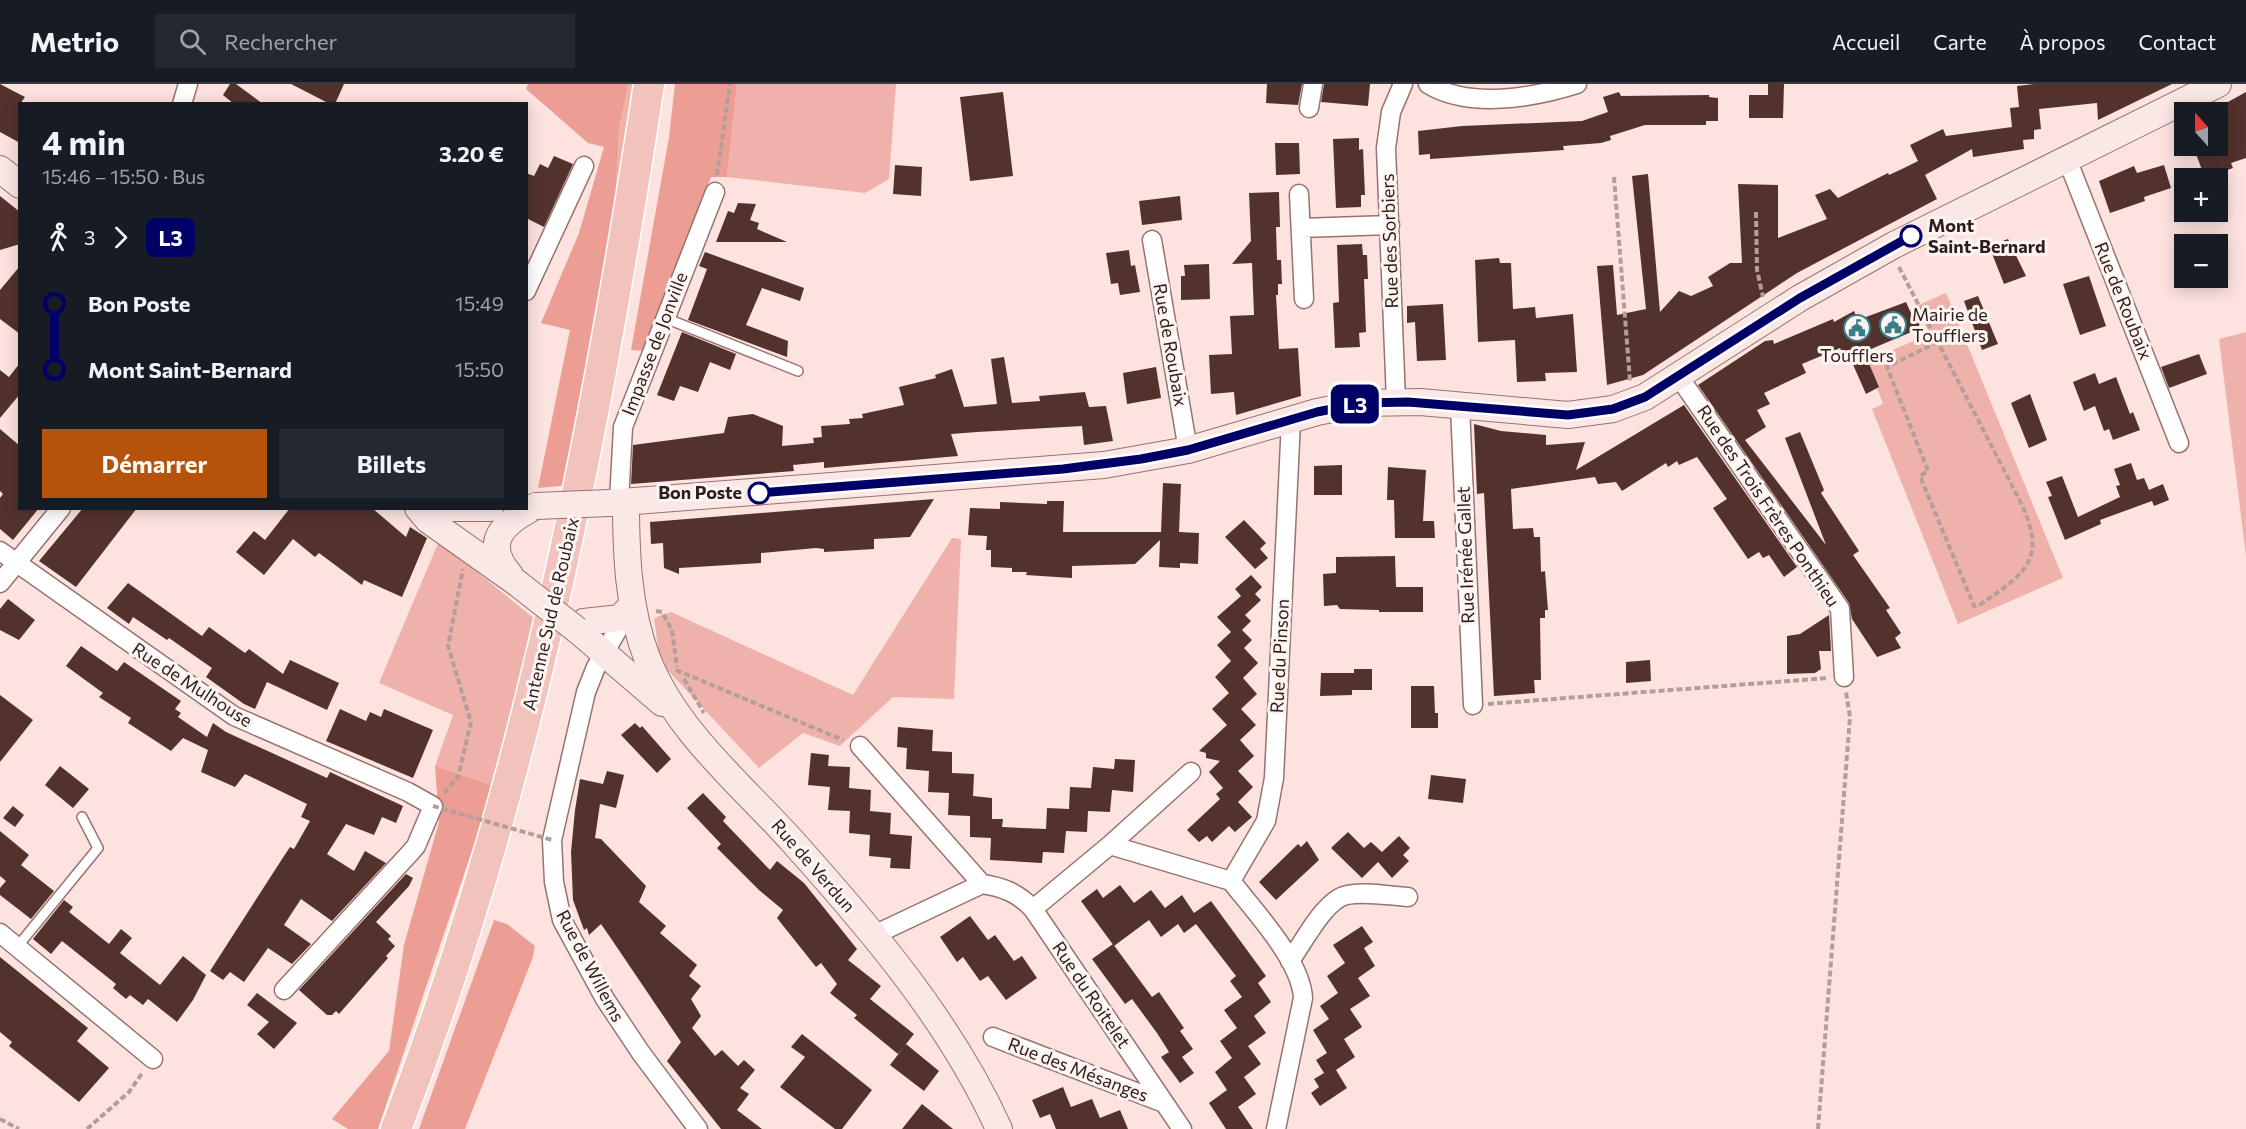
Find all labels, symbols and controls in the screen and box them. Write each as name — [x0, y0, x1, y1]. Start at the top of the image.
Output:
search box — [155, 14, 575, 68]
text: Metrio — [30, 24, 119, 58]
icon: search — [176, 25, 209, 58]
text: Rechercher — [224, 28, 337, 55]
text: Accueil — [1832, 29, 1900, 54]
text: Carte — [1933, 29, 1987, 54]
text: À propos — [2020, 29, 2105, 54]
text: Contact — [2138, 29, 2216, 54]
north arrow — [2174, 102, 2228, 156]
map controls — [2174, 102, 2228, 288]
text: 4 min — [42, 121, 126, 162]
text: 3.20 € — [439, 140, 504, 167]
text: 15:46 – 15:50 · Bus — [42, 164, 205, 188]
button: + — [2174, 168, 2228, 222]
street label: Rue des Sorbiers — [1376, 173, 1402, 309]
place label: Mont Saint-Bernard — [1928, 214, 2045, 257]
icon: walk — [42, 221, 75, 254]
icon: forward — [104, 221, 137, 254]
text: 3 — [84, 225, 95, 249]
text: L3 — [158, 225, 183, 250]
marker: Mont Saint-Bernard — [1900, 225, 1922, 247]
button: − — [2174, 234, 2228, 288]
street label: Rue de Roubaix — [2090, 239, 2158, 363]
street label: Impasse de Jonville — [617, 269, 692, 419]
street label: Rue de Roubaix — [1149, 281, 1193, 409]
text: Bon Poste — [88, 290, 190, 317]
text: 15:49 — [455, 291, 504, 315]
place label: Mairie de Toufflers — [1912, 303, 1988, 346]
public building icon: Mairie de Toufflers — [1878, 310, 1908, 340]
public building icon: Toufflers — [1842, 313, 1872, 343]
place label: Toufflers — [1820, 344, 1894, 366]
text: Mont Saint-Bernard — [88, 356, 292, 383]
text: 15:50 — [455, 357, 504, 381]
line badge: L3 — [1328, 384, 1382, 424]
text: L3 — [1343, 392, 1367, 417]
street label: Rue des Trois Frères Ponthieu — [1693, 400, 1845, 611]
button: Démarrer — [42, 429, 267, 498]
button: Billets — [279, 429, 504, 498]
place label: Bon Poste — [658, 481, 742, 503]
marker: Bon Poste — [748, 482, 770, 504]
street label: Rue Irénée Gallet — [1452, 486, 1478, 624]
street label: Antenne Sud de Roubaix — [517, 515, 583, 712]
street label: Rue du Pinson — [1265, 598, 1293, 714]
street label: Rue de Mulhouse — [128, 637, 257, 731]
street label: Rue de Verdun — [767, 814, 860, 917]
street label: Rue de Willems — [552, 906, 630, 1025]
street label: Rue du Roitelet — [1048, 937, 1136, 1052]
street label: Rue des Mésanges — [1005, 1032, 1152, 1106]

